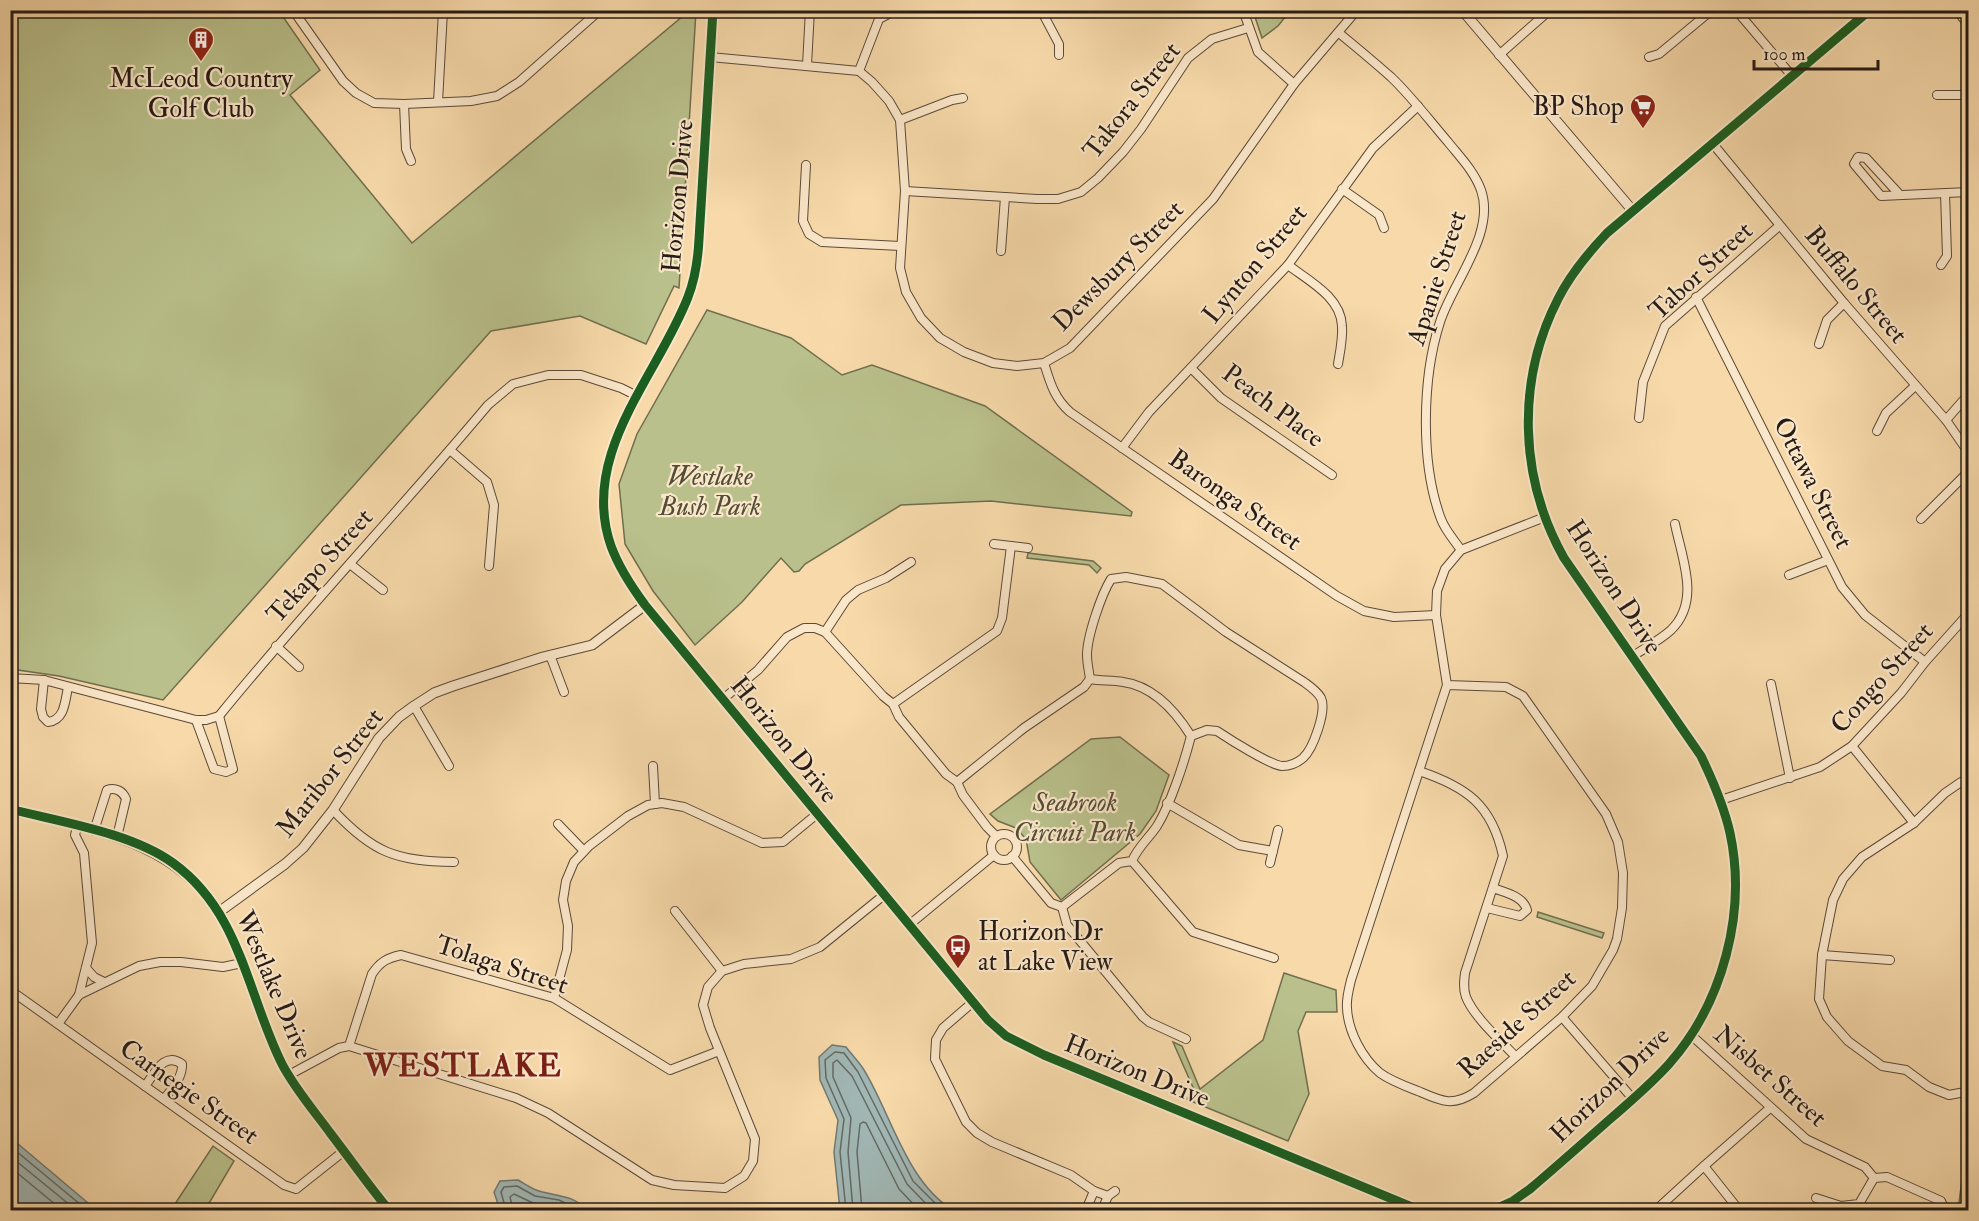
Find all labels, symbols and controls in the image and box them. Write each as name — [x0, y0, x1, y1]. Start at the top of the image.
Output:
building icon: McLeod Country Golf Club — [186, 25, 216, 63]
scale bar — [1754, 33, 1878, 71]
street label: Takora Street — [1076, 36, 1188, 166]
text: 100 m — [1763, 43, 1806, 66]
place label: McLeod Country Golf Club — [109, 63, 293, 125]
place label: BP Shop — [1533, 91, 1624, 124]
supermarket icon: BP Shop — [1628, 92, 1658, 130]
street label: Horizon Drive — [655, 118, 701, 274]
street label: Dewsbury Street — [1046, 194, 1190, 338]
street label: Lynton Street — [1196, 198, 1314, 330]
street label: Apanie Street — [1400, 207, 1475, 351]
street label: Tabor Street — [1642, 215, 1760, 327]
street label: Buffalo Street — [1798, 220, 1914, 350]
street label: Peach Place — [1216, 357, 1330, 455]
street label: Ottawa Street — [1766, 412, 1860, 554]
street label: Baronga Street — [1162, 442, 1308, 558]
park label: Westlake Bush Park — [657, 461, 761, 523]
street label: Tekapo Street — [260, 502, 381, 631]
street label: Horizon Drive — [1559, 514, 1669, 660]
street label: Congo Street — [1824, 616, 1940, 740]
street label: Horizon Drive — [723, 670, 845, 810]
street label: Maribor Street — [270, 702, 390, 844]
park label: Seabrook Circuit Park — [1014, 787, 1136, 849]
street label: Westlake Drive — [228, 905, 320, 1064]
place label: Horizon Dr at Lake View — [978, 916, 1113, 978]
street label: Tolaga Street — [432, 929, 572, 1001]
bus stop icon: Horizon Dr at Lake View — [943, 932, 973, 970]
street label: Raeside Street — [1451, 963, 1583, 1085]
street label: Nisbet Street — [1707, 1018, 1833, 1134]
street label: Horizon Drive — [1544, 1020, 1676, 1150]
street label: Horizon Drive — [1060, 1027, 1214, 1115]
street label: Carnegie Street — [113, 1032, 265, 1152]
district label: WESTLAKE — [363, 1046, 562, 1086]

